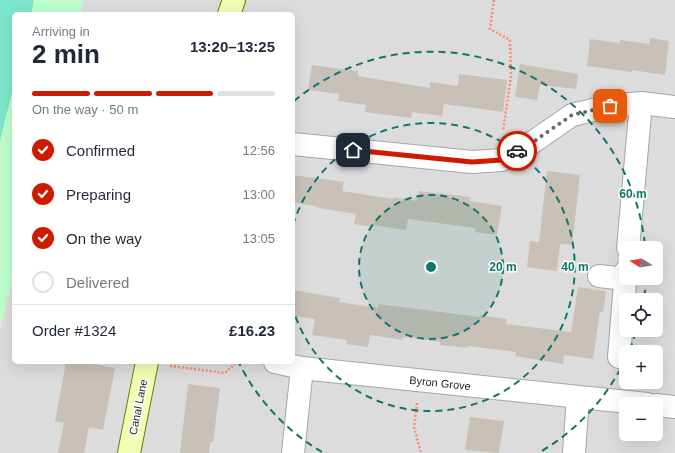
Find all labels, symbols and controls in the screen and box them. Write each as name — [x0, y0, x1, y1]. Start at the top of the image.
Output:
text: Arriving in — [32, 24, 90, 39]
text: 13:20–13:25 — [190, 38, 275, 55]
text: 2 min — [32, 39, 100, 69]
pin — [593, 89, 627, 123]
icon: bag — [599, 95, 621, 117]
text: On the way · 50 m — [32, 102, 138, 117]
courier — [497, 131, 537, 171]
pin — [336, 133, 370, 167]
icon: check — [32, 139, 54, 161]
icon: home — [342, 139, 364, 161]
icon: car — [506, 140, 528, 162]
text: Confirmed — [66, 142, 135, 159]
text: 12:56 — [242, 143, 275, 158]
icon: check — [32, 183, 54, 205]
text: Preparing — [66, 186, 131, 203]
text: 13:00 — [242, 187, 275, 202]
text: 60 m — [619, 187, 647, 201]
icon: check — [32, 227, 54, 249]
text: On the way — [66, 230, 142, 247]
text: 13:05 — [242, 231, 275, 246]
north arrow — [619, 241, 663, 285]
map controls — [619, 241, 663, 441]
centre of rings — [424, 260, 438, 274]
text: 20 m — [489, 260, 517, 274]
text: 40 m — [561, 260, 589, 274]
text: Delivered — [66, 274, 129, 291]
button: locate — [619, 293, 663, 337]
text: Order #1324 — [32, 322, 116, 339]
text: £16.23 — [229, 322, 275, 339]
button: + — [619, 345, 663, 389]
street label: Byron Grove — [409, 374, 471, 392]
street label: Canal Lane — [127, 378, 149, 436]
button: − — [619, 397, 663, 441]

